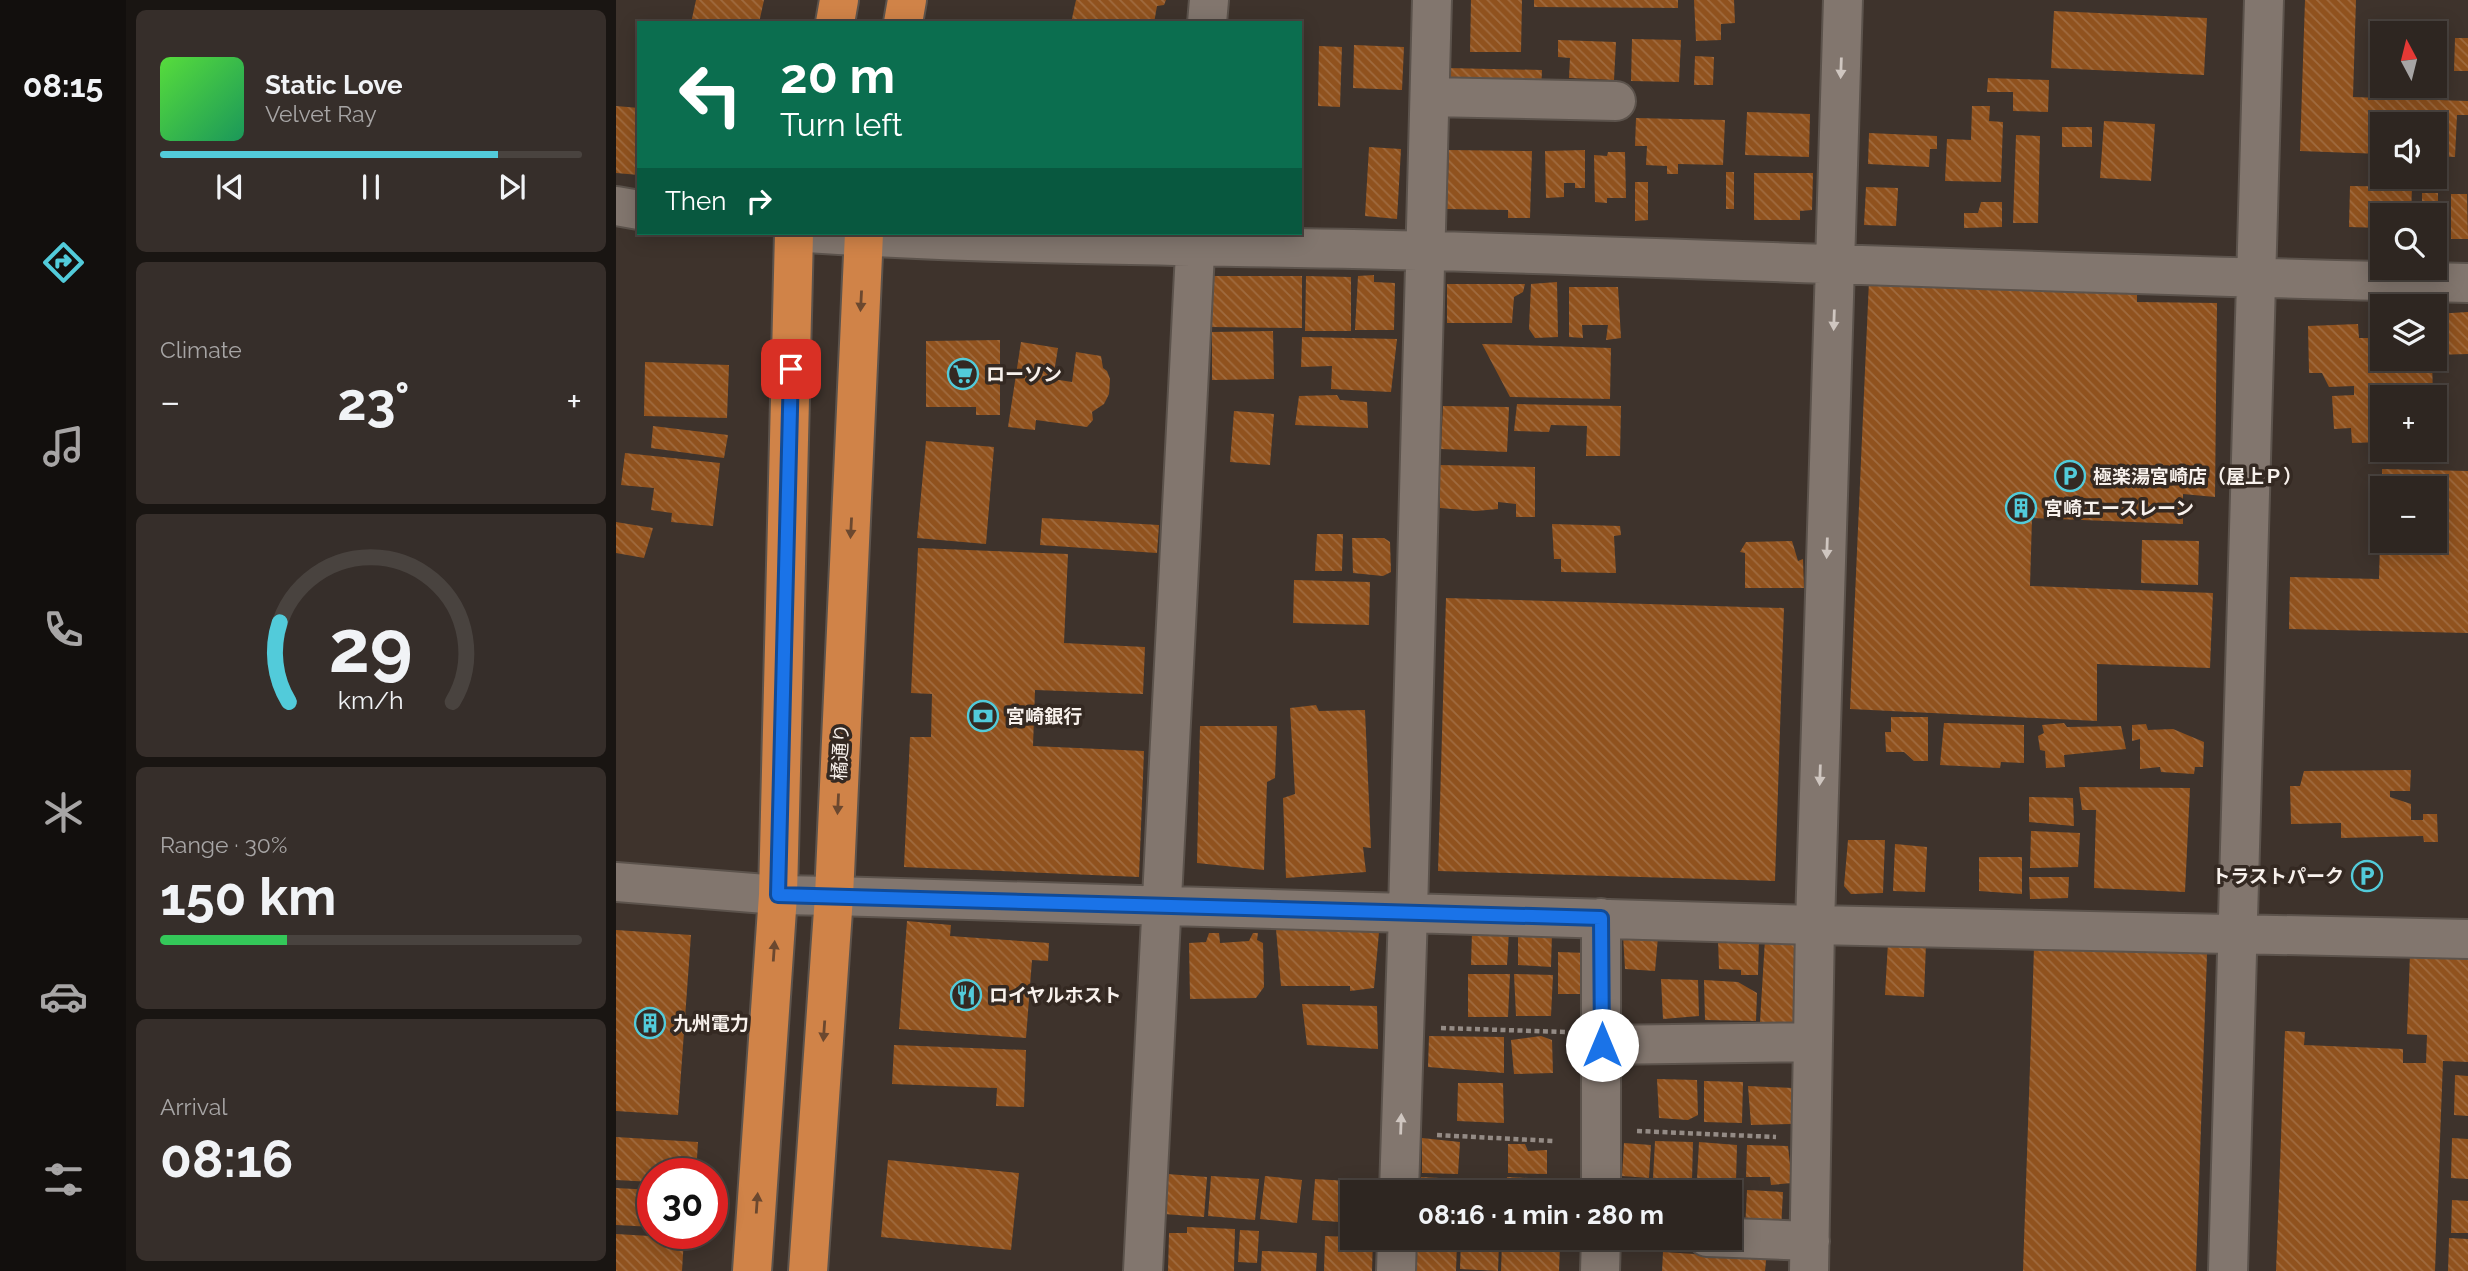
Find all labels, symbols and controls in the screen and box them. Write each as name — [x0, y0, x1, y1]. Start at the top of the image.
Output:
north arrow — [2370, 21, 2446, 98]
map controls — [2370, 21, 2447, 553]
text: 20 m — [780, 47, 895, 104]
icon: left — [665, 49, 756, 140]
one-way arrow — [1835, 57, 1846, 79]
text: 08:15 — [23, 67, 103, 104]
text: Static Love — [265, 70, 403, 100]
text: Velvet Ray — [265, 100, 377, 127]
text: Turn left — [780, 106, 902, 143]
button: sound — [2370, 112, 2447, 189]
icon: previous — [211, 168, 249, 206]
icon: pause — [352, 168, 390, 206]
icon: next — [493, 168, 531, 206]
icon: right — [740, 182, 778, 220]
text: Then — [665, 186, 726, 216]
button: search — [2370, 203, 2447, 280]
icon: directions — [39, 238, 88, 287]
one-way arrow — [855, 290, 866, 312]
button: layers — [2370, 294, 2447, 371]
one-way arrow — [1828, 309, 1839, 331]
text: Climate — [160, 336, 242, 363]
pin — [761, 339, 821, 399]
icon: arrive — [772, 350, 810, 388]
supermarket icon: ローソン — [946, 357, 980, 391]
place label: ローソン — [986, 363, 1062, 385]
text: 23° — [337, 371, 410, 432]
text: − — [160, 379, 180, 424]
text: + — [566, 379, 582, 424]
button: + — [2370, 385, 2447, 462]
icon: music — [39, 422, 88, 471]
parking icon: 極楽湯宮崎店（屋上Ｐ） — [2053, 459, 2087, 493]
place label: 極楽湯宮崎店（屋上Ｐ） — [2093, 465, 2302, 487]
button: − — [2370, 476, 2447, 553]
building icon: 宮崎エースレーン — [2004, 491, 2038, 525]
place label: 宮崎エースレーン — [2044, 497, 2194, 519]
one-way arrow — [845, 517, 856, 539]
one-way arrow — [1821, 537, 1832, 559]
text: 29 — [329, 604, 413, 689]
icon: phone — [39, 605, 88, 654]
text: km/h — [338, 684, 404, 714]
bank icon: 宮崎銀行 — [966, 699, 1000, 733]
place label: 宮崎銀行 — [1006, 705, 1082, 727]
street label: 橘通り — [828, 723, 852, 781]
one-way arrow — [1814, 764, 1825, 786]
icon: climate — [39, 788, 88, 837]
one-way arrow — [833, 794, 844, 816]
text: Range · 30% — [160, 831, 287, 858]
parking icon: トラストパーク — [2350, 859, 2384, 893]
place label: トラストパーク — [2211, 865, 2344, 887]
text: 150 km — [160, 866, 336, 927]
one-way arrow — [769, 940, 780, 962]
icon: car — [39, 972, 88, 1021]
restaurant icon: ロイヤルホスト — [949, 978, 983, 1012]
place label: ロイヤルホスト — [989, 984, 1121, 1006]
building icon: 九州電力 — [633, 1006, 667, 1040]
position arrow — [1565, 1008, 1639, 1082]
place label: 九州電力 — [673, 1012, 749, 1034]
one-way arrow — [818, 1021, 829, 1043]
text: Arrival — [160, 1093, 227, 1120]
one-way arrow — [1395, 1112, 1407, 1134]
text: 08:16 — [160, 1128, 293, 1189]
icon: filters — [39, 1155, 88, 1204]
speed limit sign: 30 — [637, 1158, 728, 1249]
one-way arrow — [752, 1192, 763, 1214]
text: 08:16 · 1 min · 280 m — [1418, 1200, 1664, 1230]

